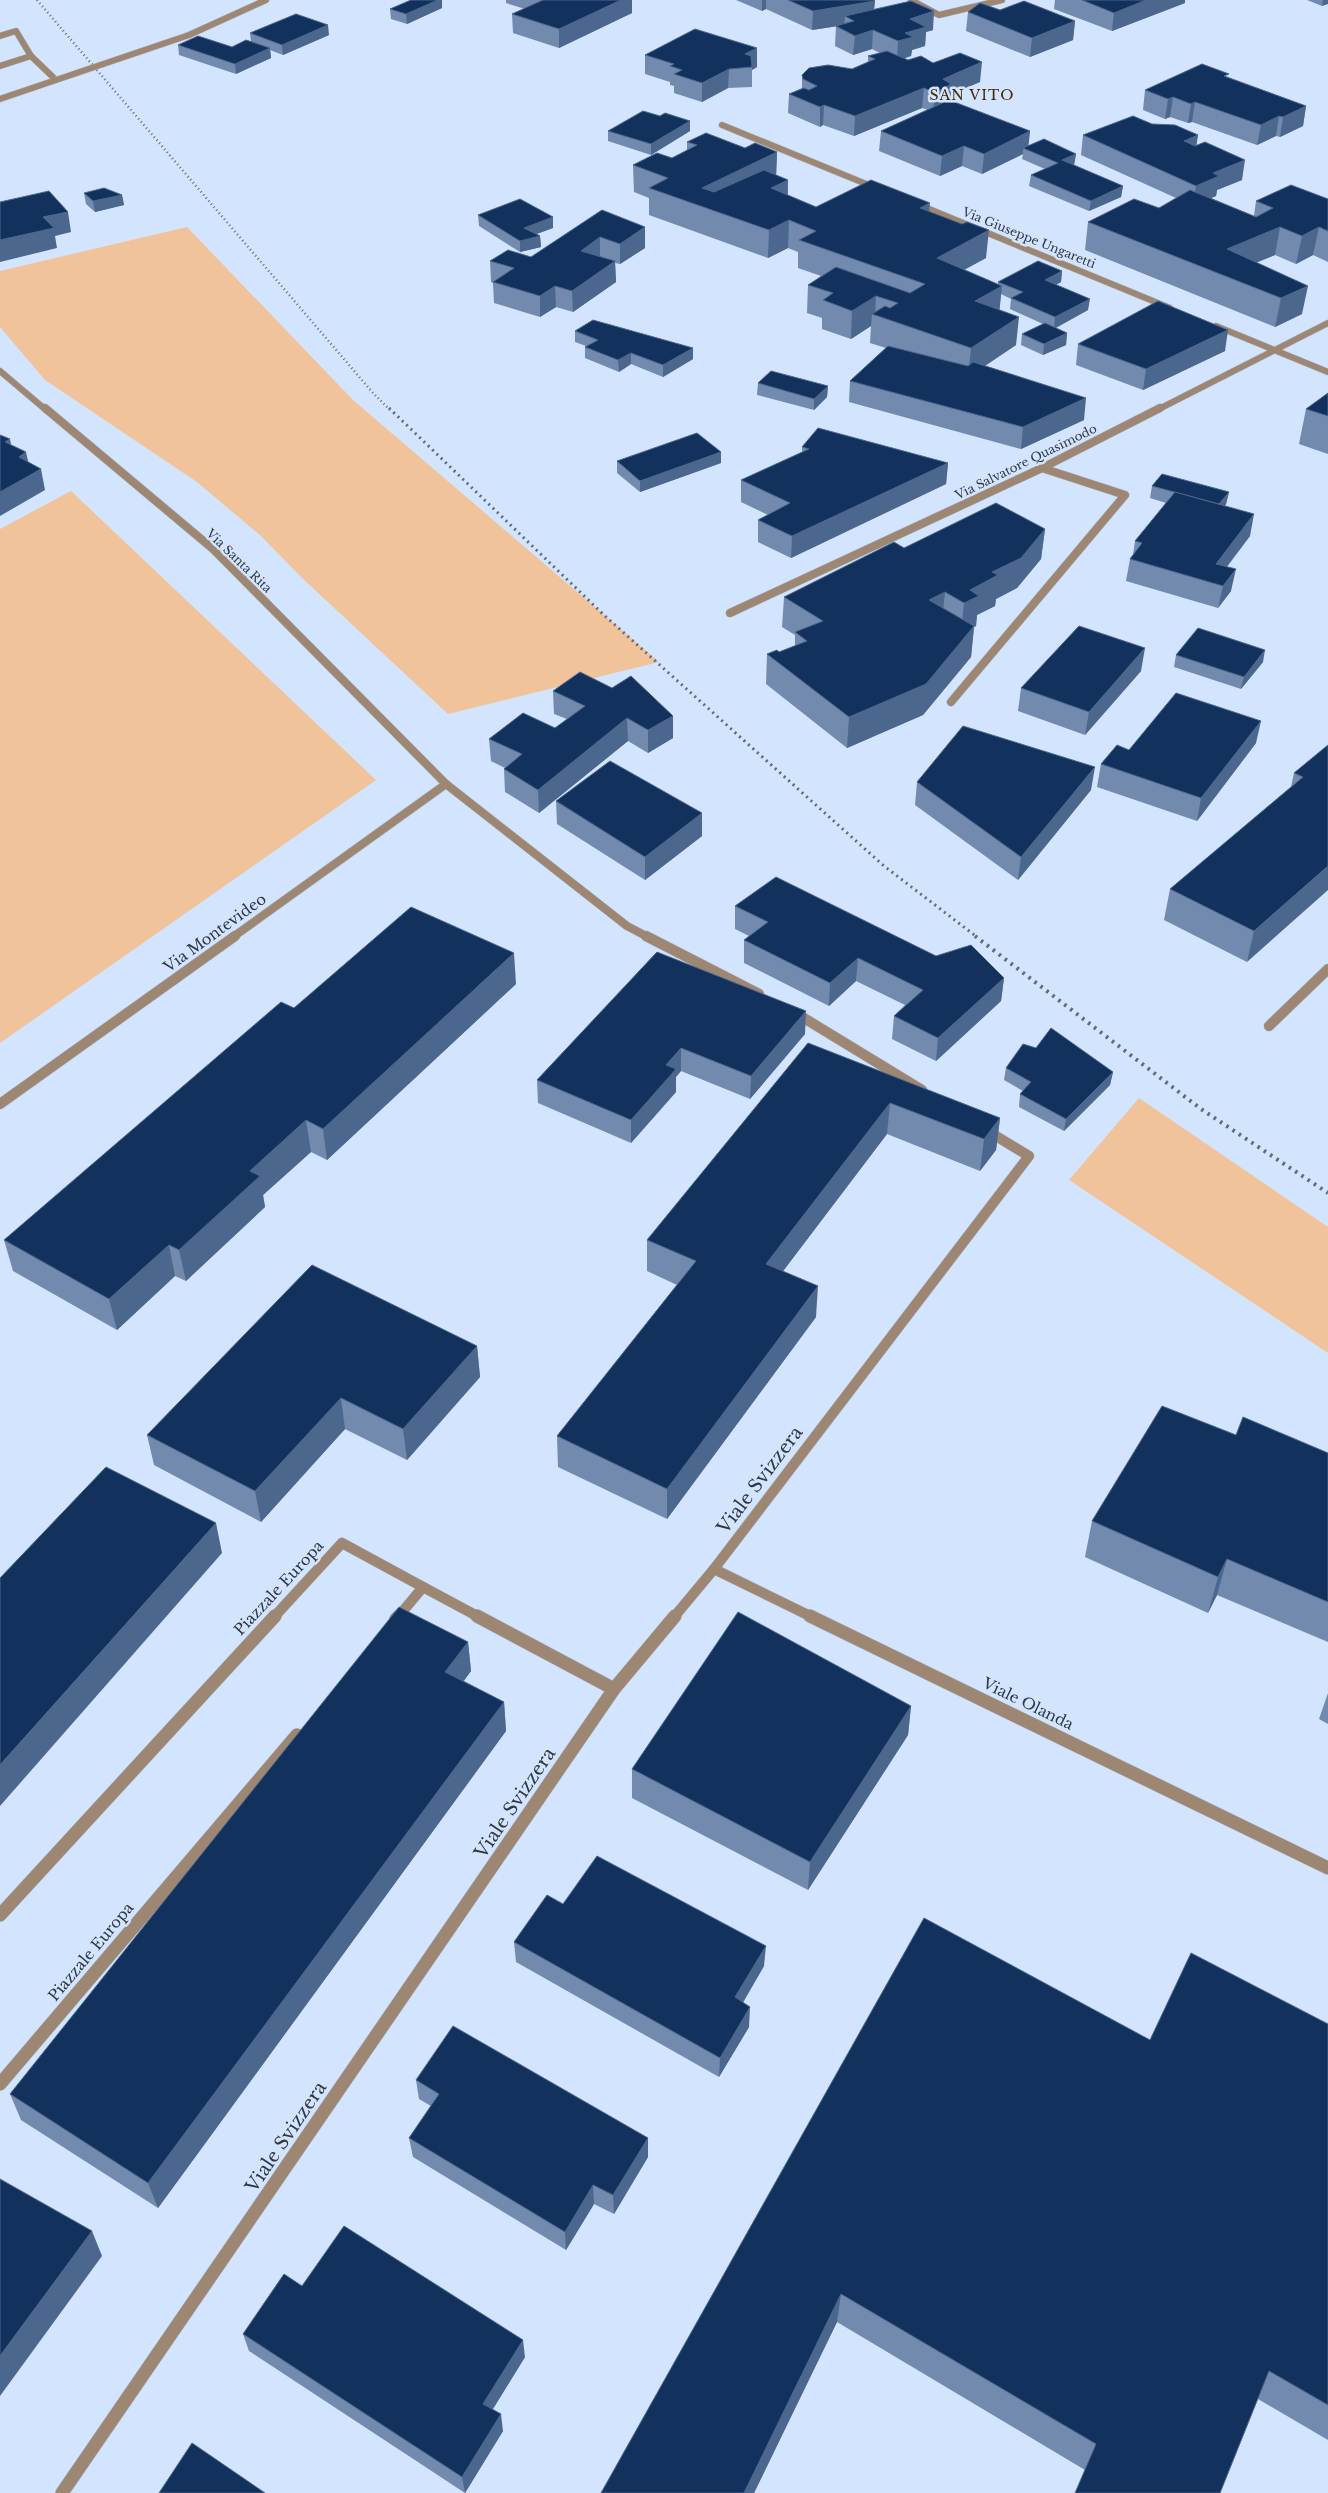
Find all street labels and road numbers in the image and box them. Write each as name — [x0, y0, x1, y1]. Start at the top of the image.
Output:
street label: Via Giuseppe Ungaretti — [959, 204, 1098, 271]
street label: Via Salvatore Quasimodo — [951, 421, 1099, 503]
street label: Via Santa Rita — [203, 525, 275, 596]
street label: Via Montevideo — [159, 889, 270, 977]
street label: Viale Svizzera — [712, 1422, 808, 1539]
street label: Piazzale Europa — [230, 1536, 328, 1639]
street label: Viale Olanda — [979, 1673, 1077, 1734]
street label: Viale Svizzera — [469, 1743, 560, 1863]
street label: Piazzale Europa — [44, 1898, 138, 2005]
street label: Viale Svizzera — [240, 2077, 331, 2197]

